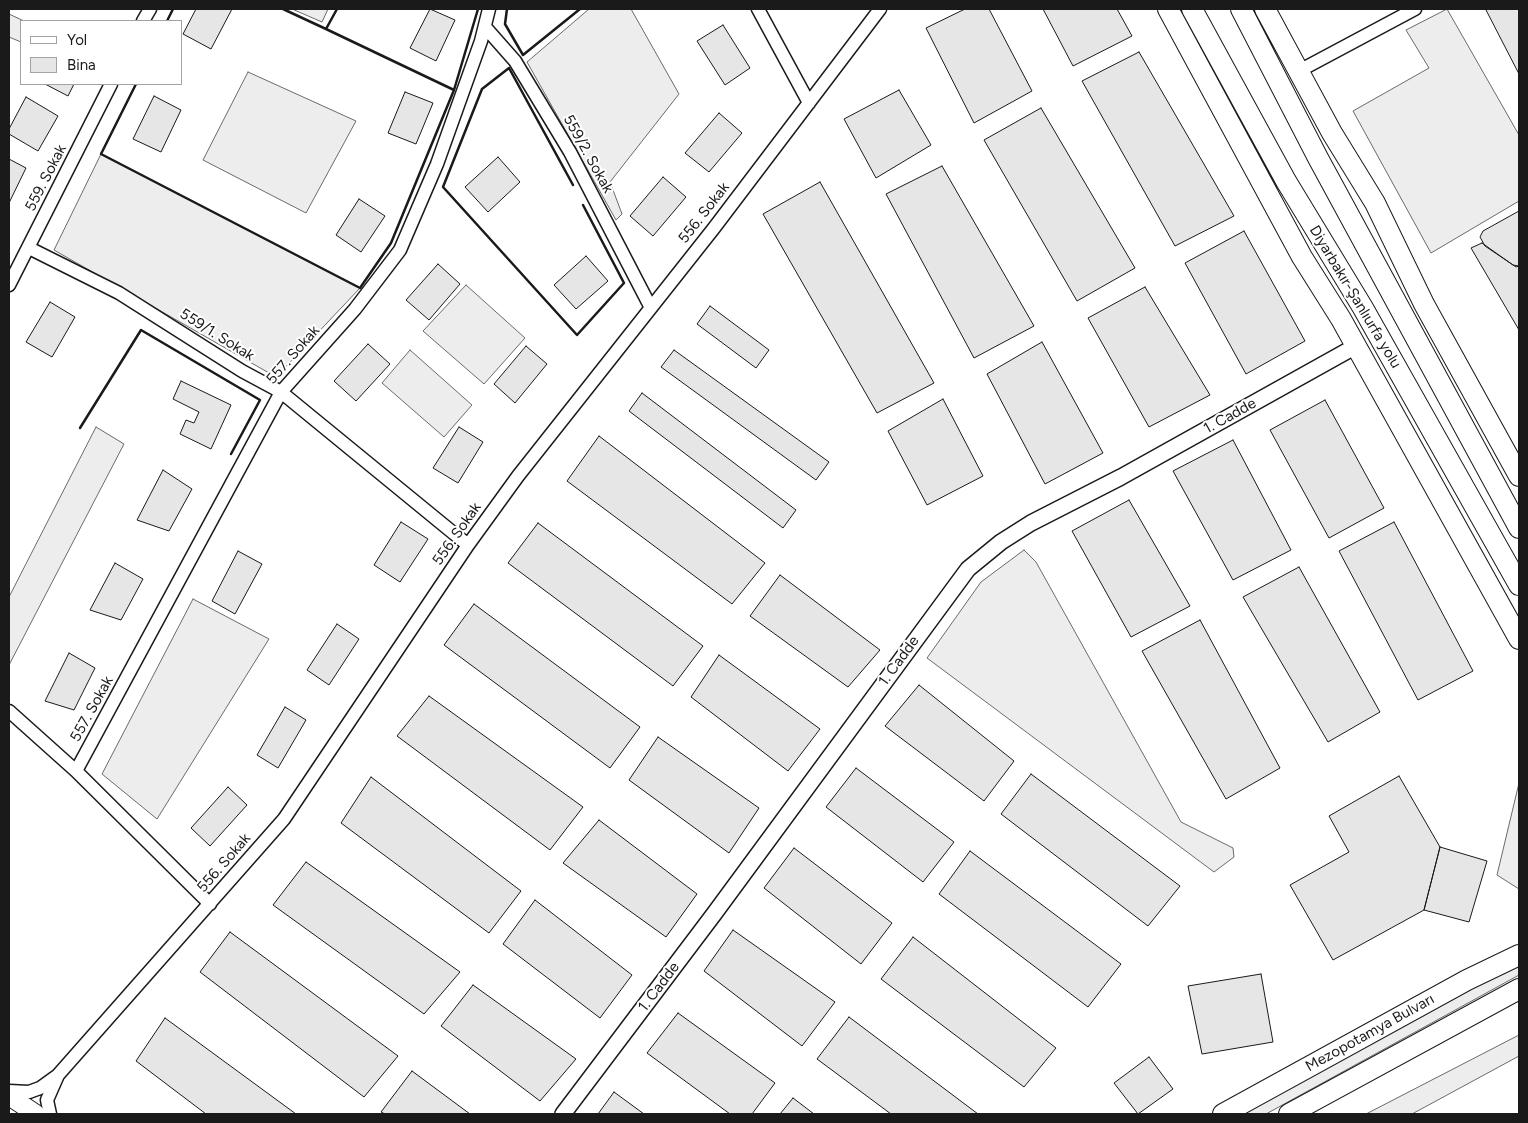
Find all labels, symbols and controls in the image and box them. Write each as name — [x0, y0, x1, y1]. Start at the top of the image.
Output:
legend — [20, 20, 182, 85]
text: Yol — [67, 31, 87, 49]
text: Bina — [67, 56, 96, 74]
street label: 559/2. Sokak — [559, 112, 617, 196]
street label: 559. Sokak — [22, 142, 70, 214]
street label: 556. Sokak — [675, 179, 733, 247]
street label: Diyarbakır-Şanlıurfa yolu — [1305, 222, 1405, 372]
street label: 559/1. Sokak — [176, 305, 258, 365]
street label: 557. Sokak — [263, 322, 323, 388]
street label: 1. Cadde — [1201, 394, 1259, 438]
street label: 556. Sokak — [429, 499, 485, 569]
street label: 1. Cadde — [875, 633, 923, 689]
street label: 557. Sokak — [67, 673, 117, 745]
street label: 556. Sokak — [193, 830, 255, 896]
street label: 1. Cadde — [635, 959, 683, 1015]
street label: Mezopotamya Bulvarı — [1303, 990, 1437, 1076]

